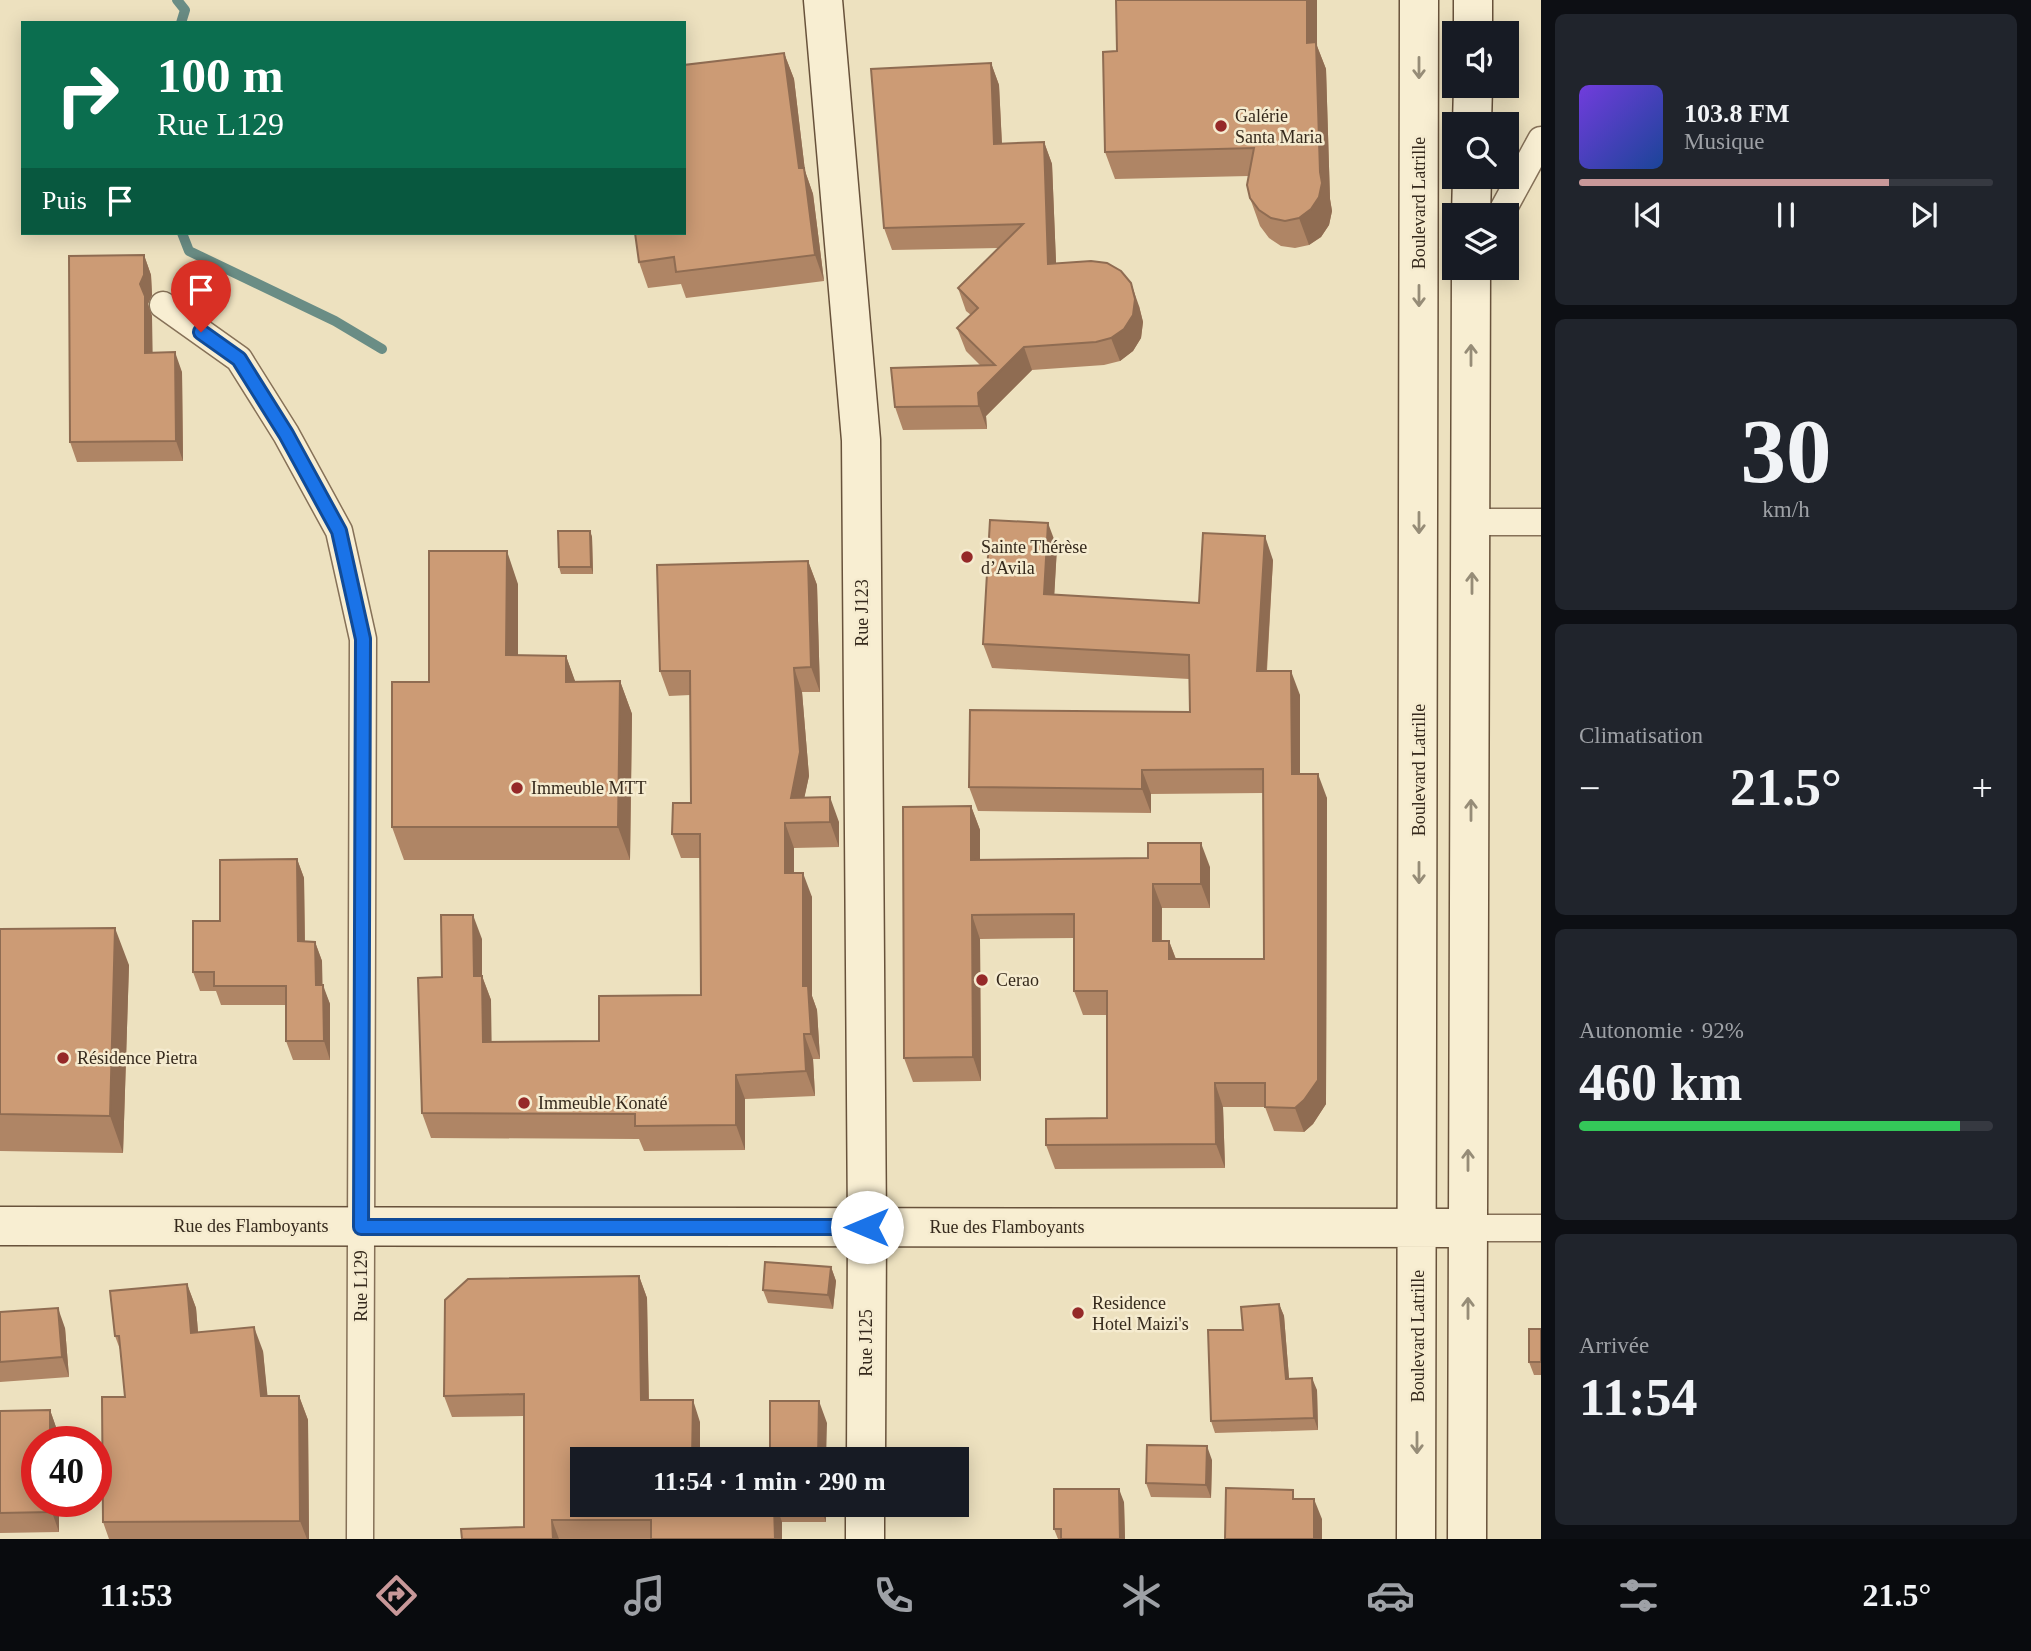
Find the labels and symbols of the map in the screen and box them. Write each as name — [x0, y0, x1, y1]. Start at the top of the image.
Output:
one-way arrow — [1412, 56, 1426, 79]
place label: Galérie Santa Maria — [1235, 106, 1322, 147]
marker: Galérie Santa Maria — [1213, 118, 1229, 134]
street label: Boulevard Latrille — [1409, 137, 1429, 269]
pin — [171, 260, 231, 332]
one-way arrow — [1412, 284, 1426, 307]
one-way arrow — [1464, 344, 1478, 367]
one-way arrow — [1412, 511, 1426, 534]
place label: Sainte Thérèse d’Avila — [981, 537, 1087, 578]
marker: Sainte Thérèse d’Avila — [959, 549, 975, 565]
one-way arrow — [1465, 571, 1479, 594]
street label: Rue J123 — [852, 579, 872, 647]
street label: Boulevard Latrille — [1409, 704, 1429, 836]
place label: Immeuble MTT — [531, 778, 646, 798]
marker: Immeuble MTT — [509, 780, 525, 796]
one-way arrow — [1464, 799, 1478, 822]
one-way arrow — [1412, 861, 1426, 884]
place label: Cerao — [996, 970, 1039, 990]
marker: Cerao — [974, 972, 990, 988]
place label: Résidence Pietra — [77, 1048, 197, 1068]
marker: Résidence Pietra — [55, 1050, 71, 1066]
place label: Immeuble Konaté — [538, 1093, 667, 1113]
marker: Immeuble Konaté — [516, 1095, 532, 1111]
one-way arrow — [1461, 1149, 1475, 1172]
position arrow — [830, 1190, 904, 1264]
street label: Rue des Flamboyants — [174, 1216, 329, 1236]
street label: Rue des Flamboyants — [930, 1217, 1085, 1237]
street label: Rue L129 — [351, 1250, 371, 1322]
street label: Boulevard Latrille — [1408, 1270, 1428, 1402]
place label: Residence Hotel Maizi's — [1092, 1293, 1189, 1334]
one-way arrow — [1461, 1297, 1475, 1320]
marker: Residence Hotel Maizi's — [1070, 1305, 1086, 1321]
street label: Rue J125 — [856, 1309, 876, 1377]
speed limit sign: 40 — [21, 1426, 112, 1517]
one-way arrow — [1410, 1431, 1424, 1454]

